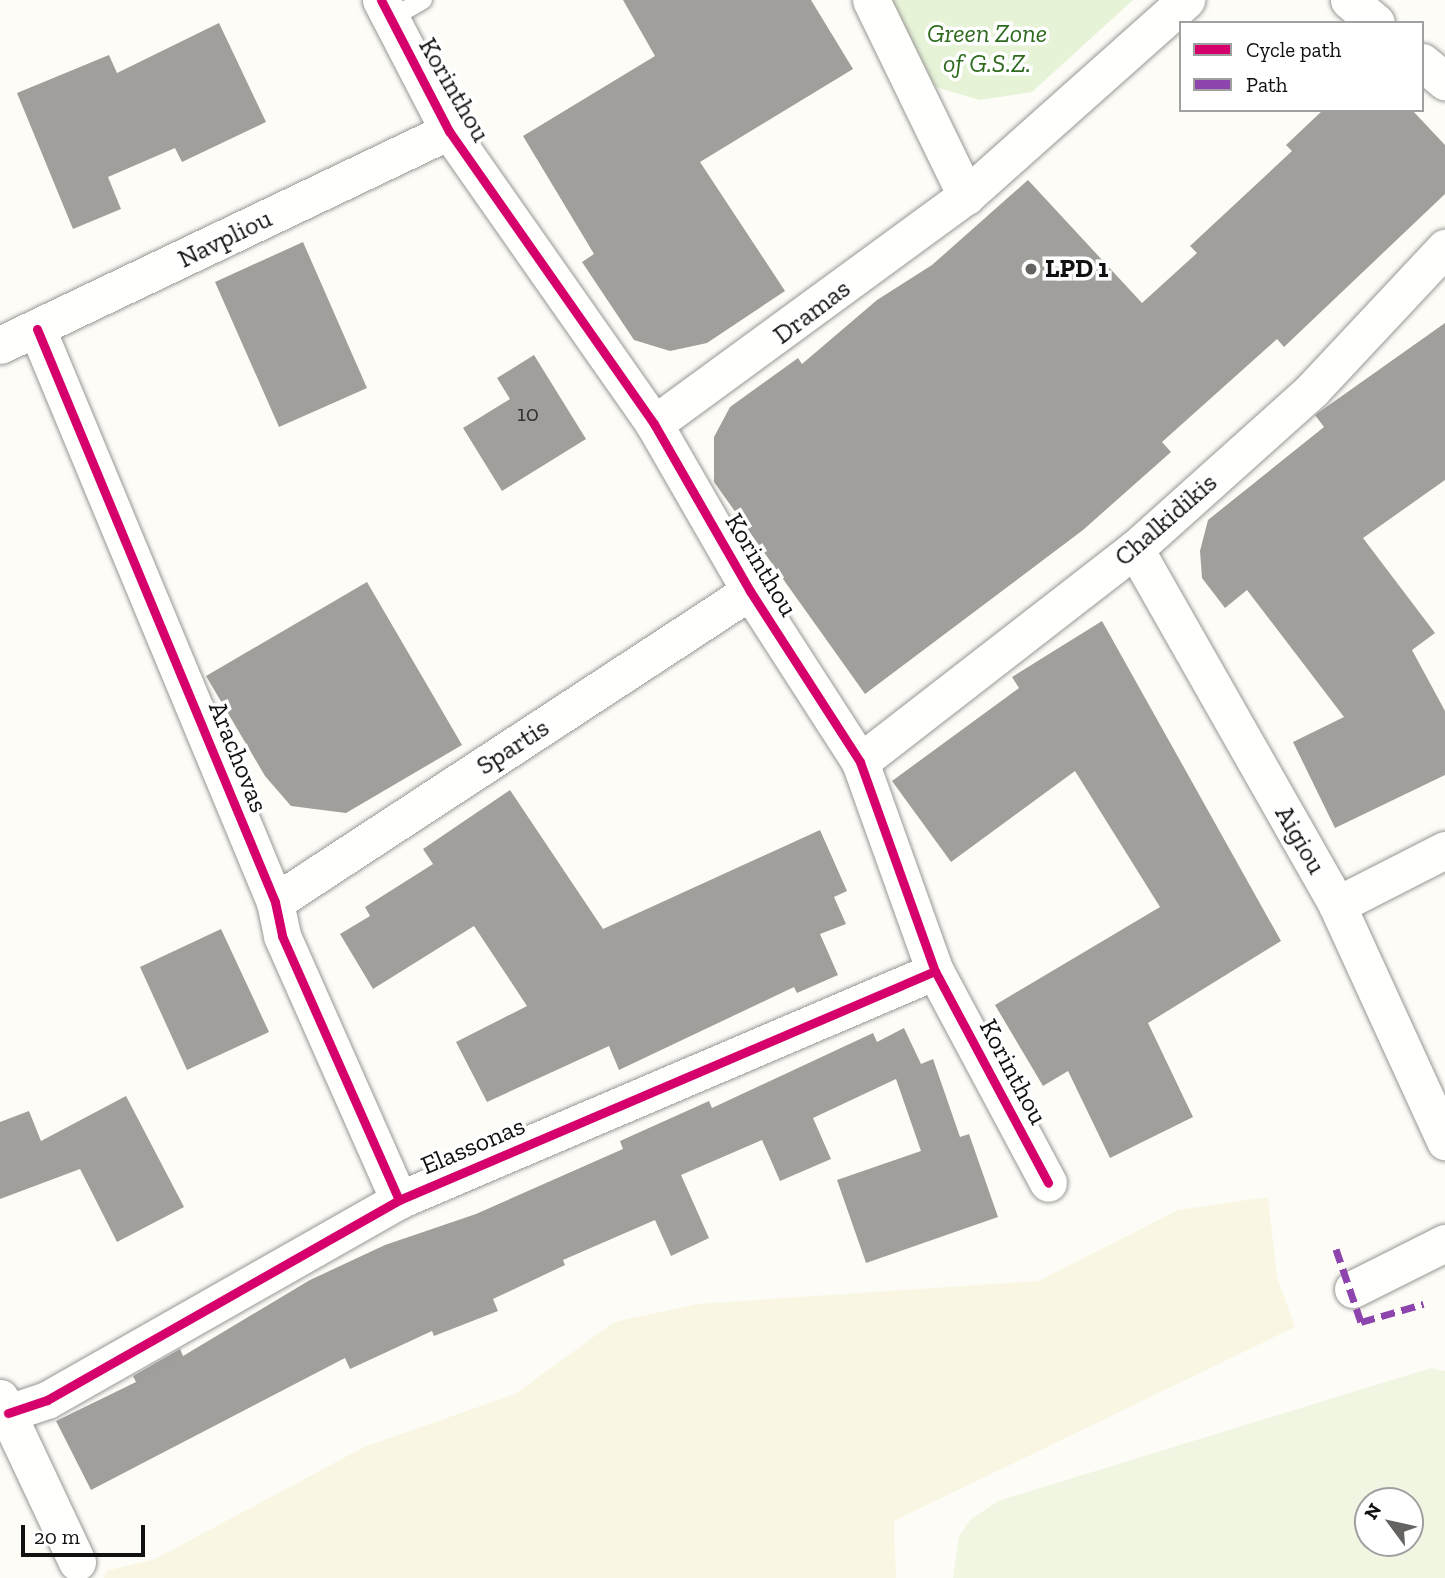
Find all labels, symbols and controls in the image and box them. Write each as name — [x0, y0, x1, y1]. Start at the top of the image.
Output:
park label: Green Zone of G.S.Z. — [927, 18, 1047, 80]
legend — [1179, 21, 1424, 112]
street label: Korinthou — [412, 33, 496, 147]
text: Cycle path — [1246, 37, 1341, 62]
text: Path — [1246, 72, 1288, 97]
street label: Navpliou — [173, 203, 277, 275]
place label: LPD 1 — [1045, 253, 1108, 285]
marker: LPD 1 — [1023, 261, 1039, 277]
street label: Dramas — [767, 273, 857, 351]
house number: 10 — [517, 399, 539, 427]
street label: Chalkidikis — [1108, 467, 1224, 573]
street label: Korinthou — [718, 508, 804, 622]
street label: Arachovas — [202, 697, 274, 817]
street label: Spartis — [471, 712, 555, 782]
street label: Aigiou — [1268, 800, 1332, 880]
street label: Korinthou — [972, 1014, 1054, 1130]
street label: Elassonas — [416, 1110, 530, 1182]
north arrow — [1354, 1487, 1424, 1557]
text: N — [1359, 1499, 1386, 1524]
scale bar — [24, 1512, 149, 1556]
text: 20 m — [34, 1524, 80, 1549]

